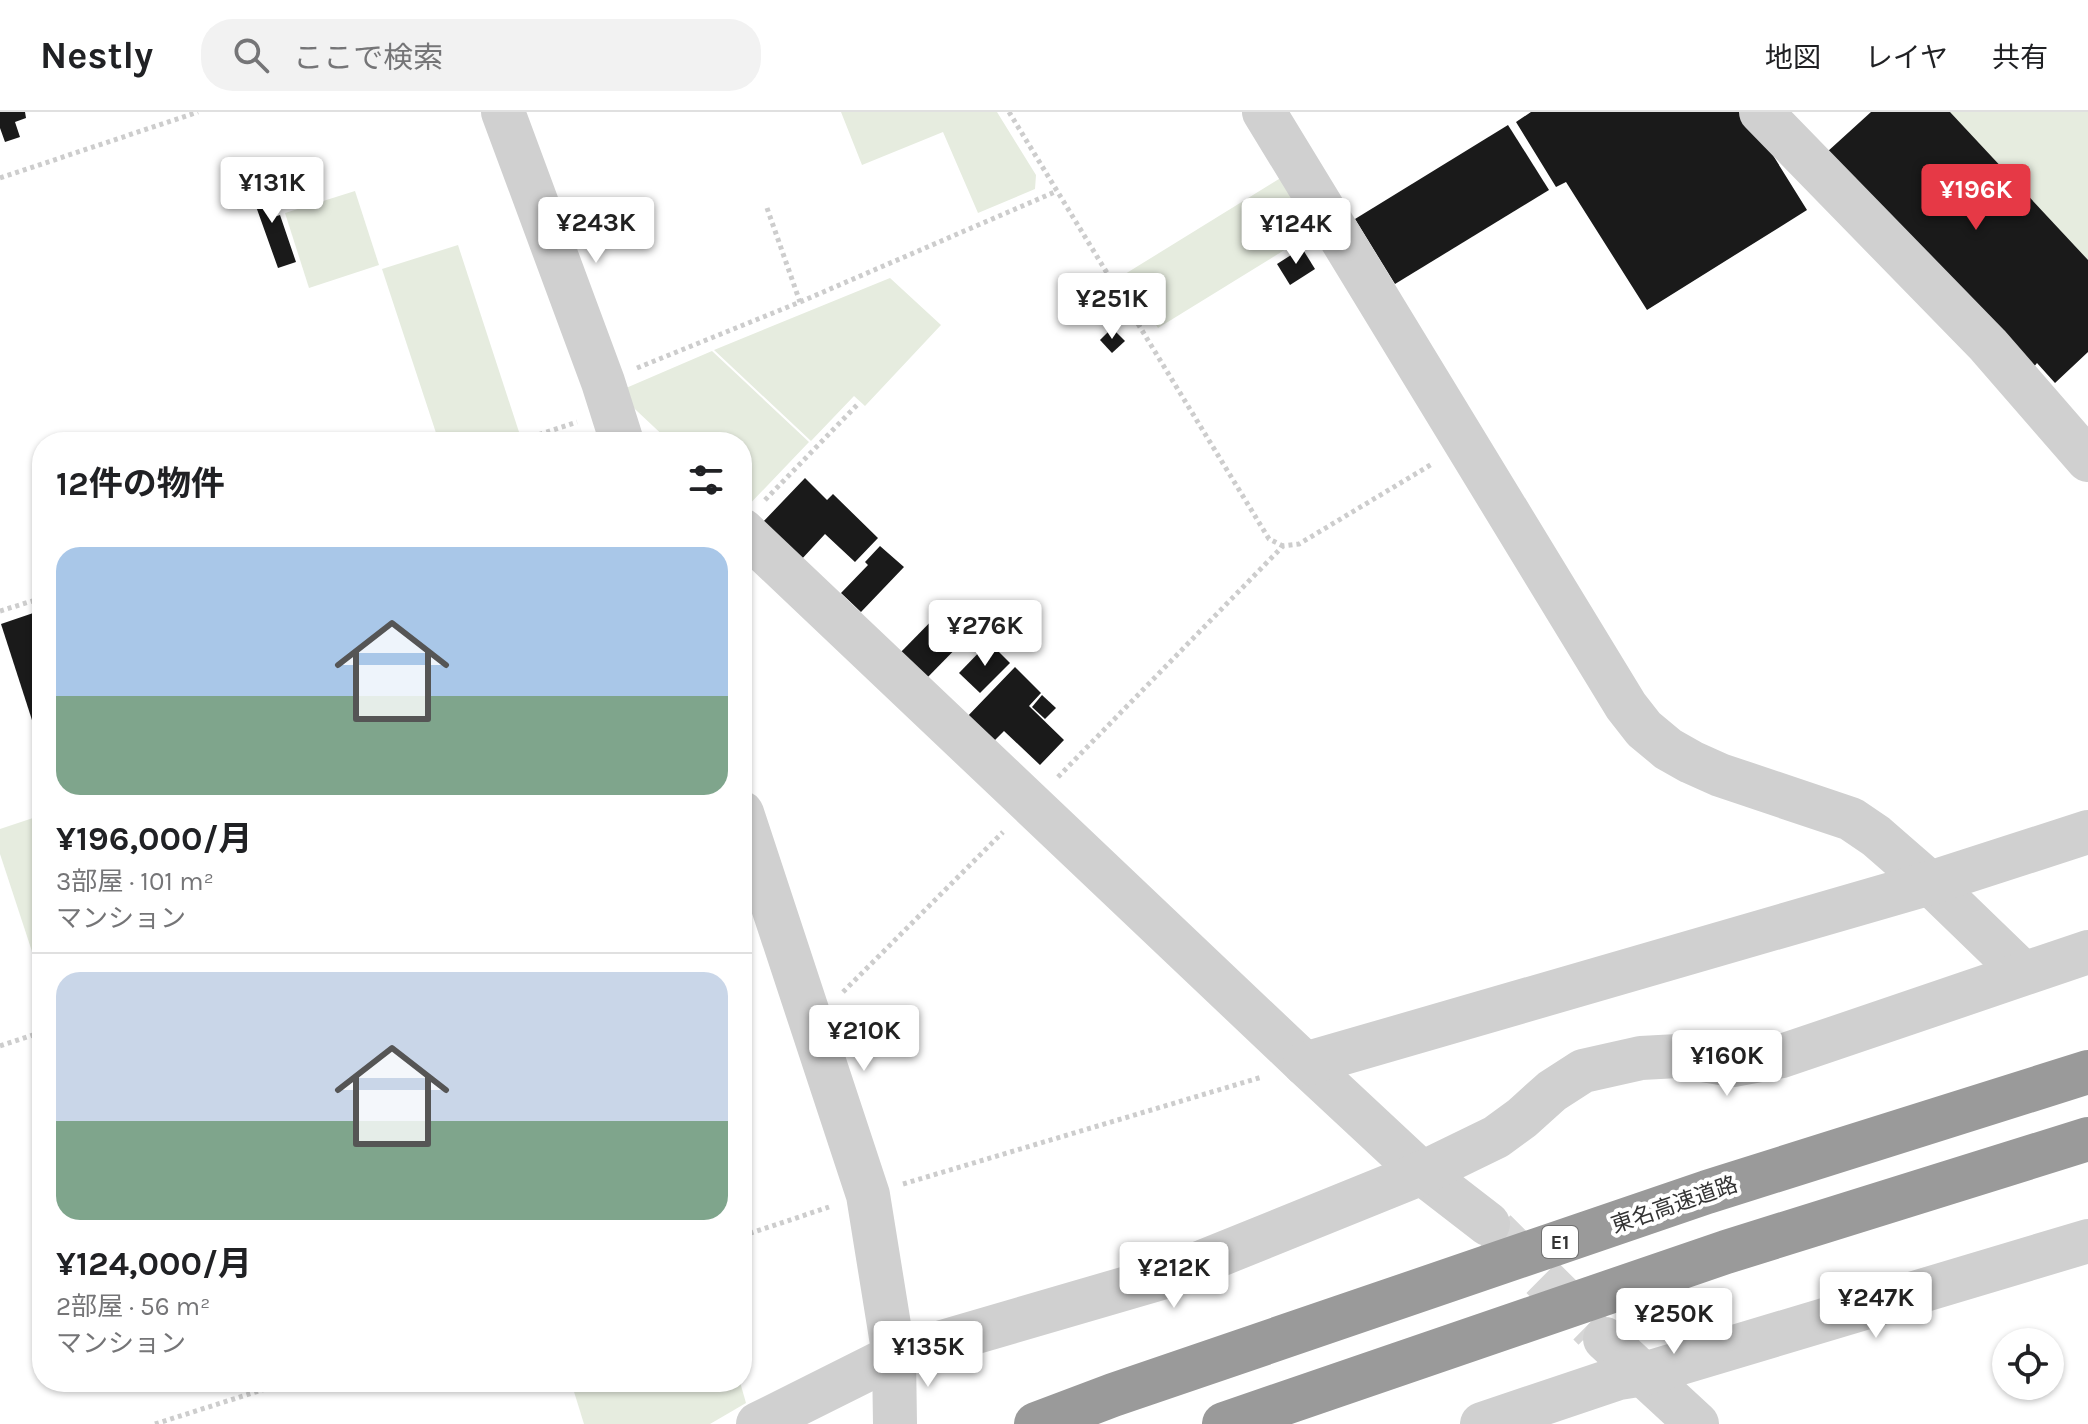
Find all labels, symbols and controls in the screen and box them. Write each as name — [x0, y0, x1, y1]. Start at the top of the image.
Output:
search box — [201, 19, 761, 91]
text: Nestly — [40, 33, 153, 78]
icon: search — [229, 33, 273, 77]
text: ここで検索 — [293, 40, 443, 76]
text: 地図 — [1765, 41, 1821, 74]
text: レイヤ — [1865, 41, 1948, 74]
text: 共有 — [1992, 41, 2048, 74]
pin: ¥131K — [216, 157, 328, 225]
pin: ¥196K — [1920, 164, 2032, 232]
text: ¥131K — [239, 167, 305, 198]
text: ¥196K — [1939, 174, 2013, 205]
pin: ¥243K — [540, 197, 652, 265]
pin: ¥124K — [1240, 198, 1352, 266]
text: ¥243K — [556, 207, 636, 238]
text: ¥124K — [1260, 208, 1332, 239]
pin: ¥251K — [1056, 273, 1168, 341]
text: ¥251K — [1076, 283, 1148, 314]
icon: filters — [684, 458, 728, 502]
text: 12件の物件 — [56, 464, 225, 504]
icon: home — [320, 599, 464, 743]
pin: ¥276K — [929, 600, 1041, 668]
text: ¥276K — [947, 610, 1023, 641]
text: ¥196,000/月 — [56, 819, 253, 859]
text: 3部屋 · 101 m² — [56, 866, 214, 897]
text: マンション — [56, 903, 186, 934]
pin: ¥210K — [808, 1005, 920, 1073]
text: ¥210K — [827, 1015, 901, 1046]
icon: home — [320, 1024, 464, 1168]
pin: ¥160K — [1671, 1030, 1783, 1098]
text: ¥160K — [1690, 1040, 1764, 1071]
street label: 東名高速道路 — [1608, 1171, 1741, 1239]
road number: E1 — [1542, 1226, 1578, 1258]
pin: ¥212K — [1118, 1242, 1230, 1310]
text: ¥124,000/月 — [56, 1244, 252, 1284]
text: ¥212K — [1138, 1252, 1210, 1283]
pin: ¥247K — [1820, 1272, 1932, 1340]
text: ¥247K — [1838, 1282, 1914, 1313]
pin: ¥250K — [1618, 1288, 1730, 1356]
text: 2部屋 · 56 m² — [56, 1291, 211, 1322]
text: ¥250K — [1634, 1298, 1714, 1329]
pin: ¥135K — [872, 1321, 984, 1389]
text: マンション — [56, 1328, 186, 1359]
map controls — [1992, 1328, 2064, 1400]
button: locate — [1992, 1328, 2064, 1400]
text: ¥135K — [892, 1331, 964, 1362]

